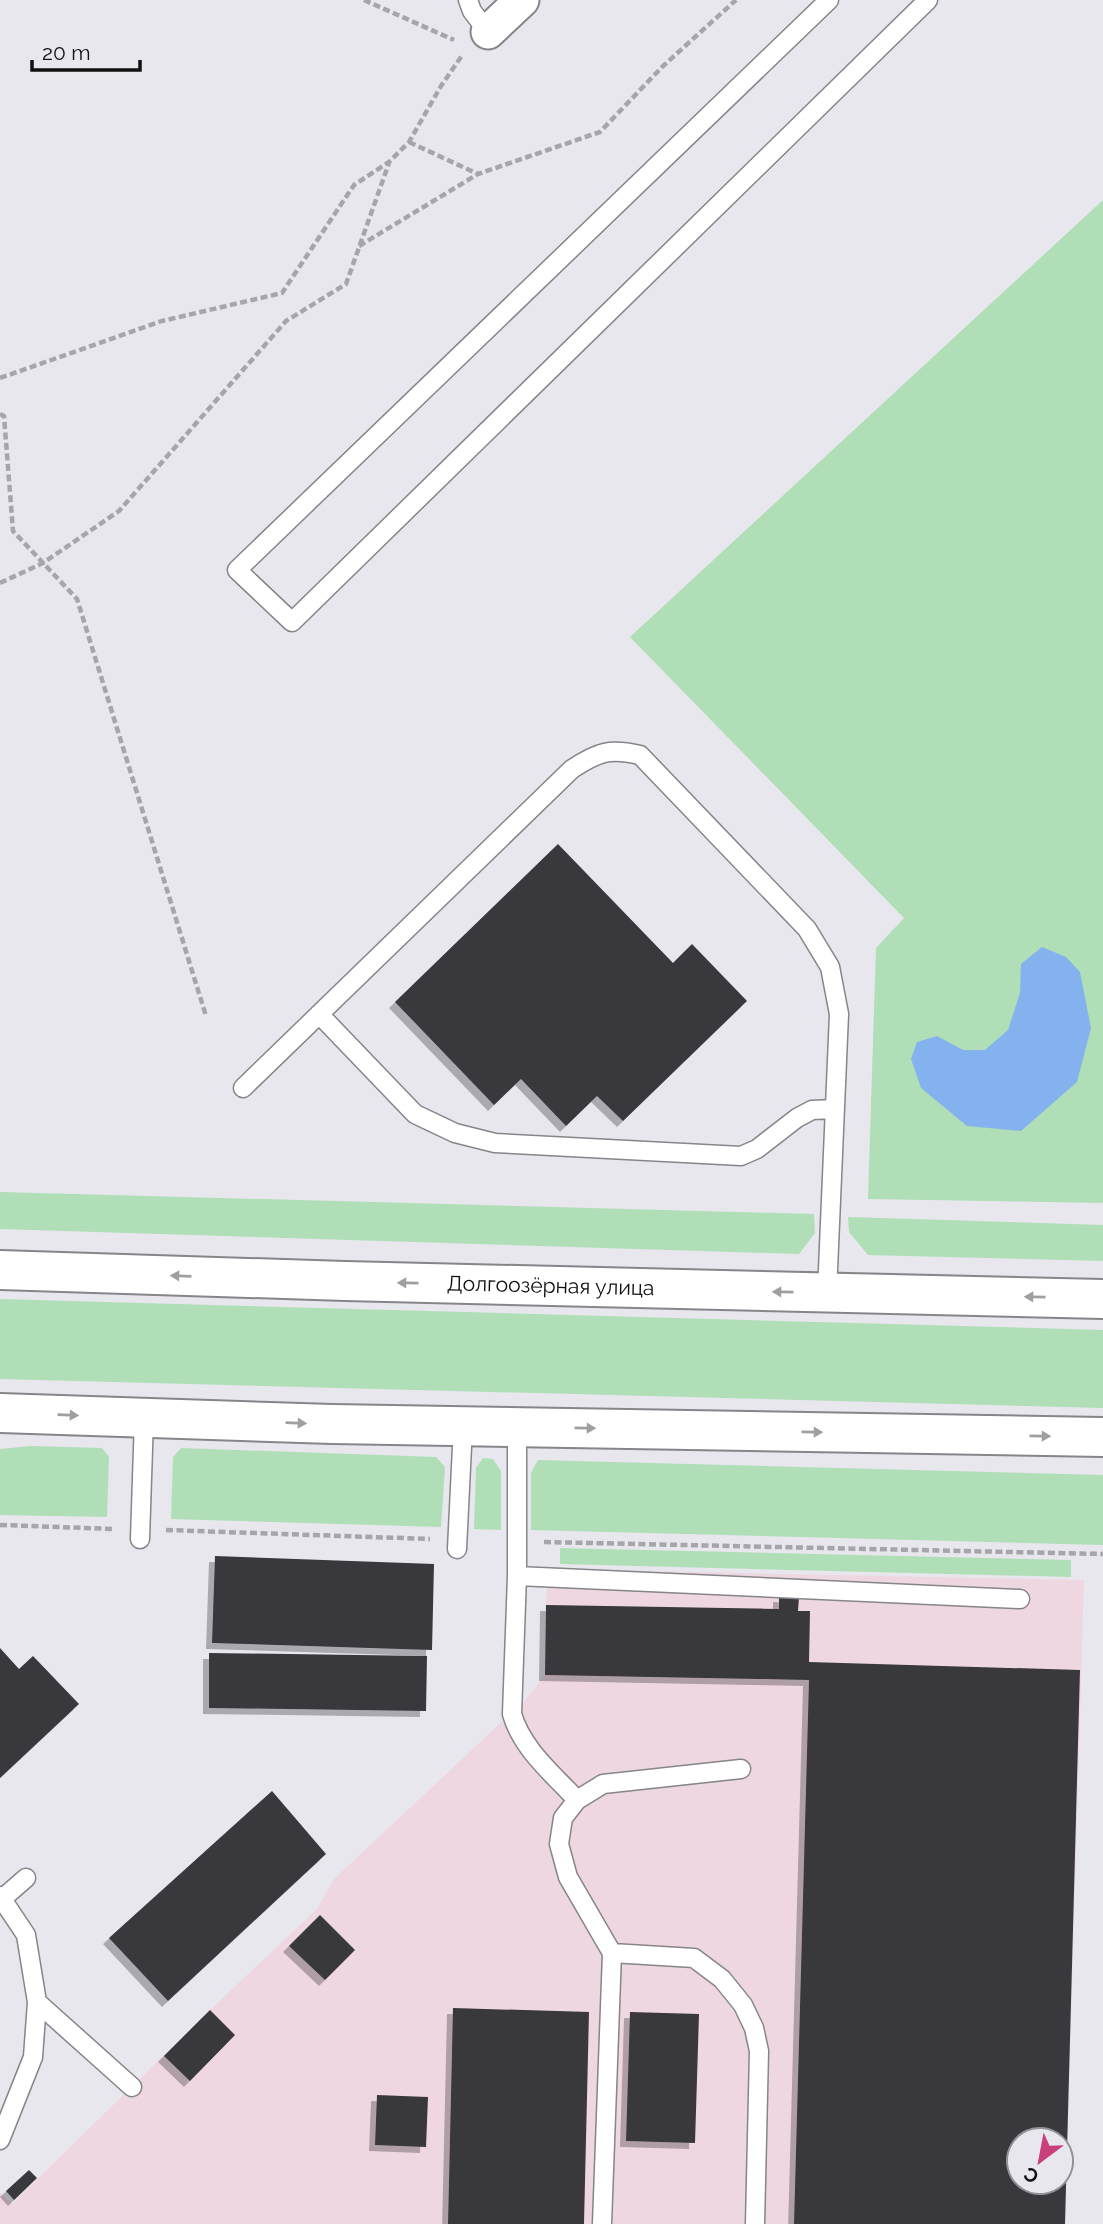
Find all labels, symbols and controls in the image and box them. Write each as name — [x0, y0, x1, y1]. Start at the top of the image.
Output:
scale bar — [32, 28, 140, 72]
text: 20 m — [42, 40, 90, 65]
one-way arrow — [170, 1270, 192, 1281]
street label: Долгоозёрная улица — [447, 1270, 655, 1300]
one-way arrow — [397, 1277, 419, 1289]
one-way arrow — [772, 1286, 794, 1297]
one-way arrow — [1024, 1292, 1046, 1303]
one-way arrow — [57, 1410, 79, 1421]
one-way arrow — [285, 1417, 307, 1428]
one-way arrow — [574, 1423, 596, 1434]
one-way arrow — [802, 1426, 824, 1438]
one-way arrow — [1029, 1430, 1051, 1442]
north arrow — [1005, 2126, 1075, 2196]
text: С — [1020, 2163, 1042, 2188]

